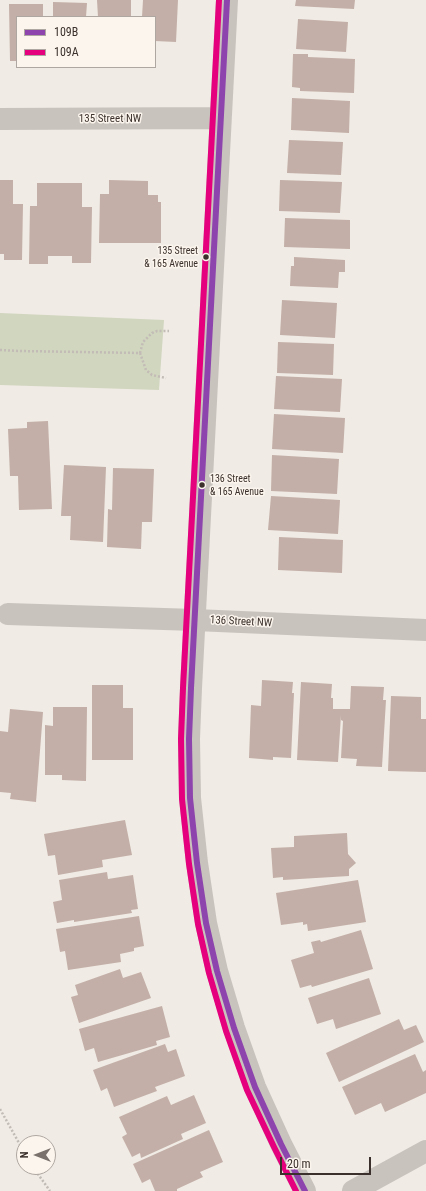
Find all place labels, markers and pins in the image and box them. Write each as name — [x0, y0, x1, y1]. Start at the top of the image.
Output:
place label: 135 Street & 165 Avenue — [144, 245, 198, 268]
marker: 135 Street & 165 Avenue — [201, 252, 211, 262]
place label: 136 Street & 165 Avenue — [210, 473, 264, 496]
marker: 136 Street & 165 Avenue — [197, 480, 207, 490]

